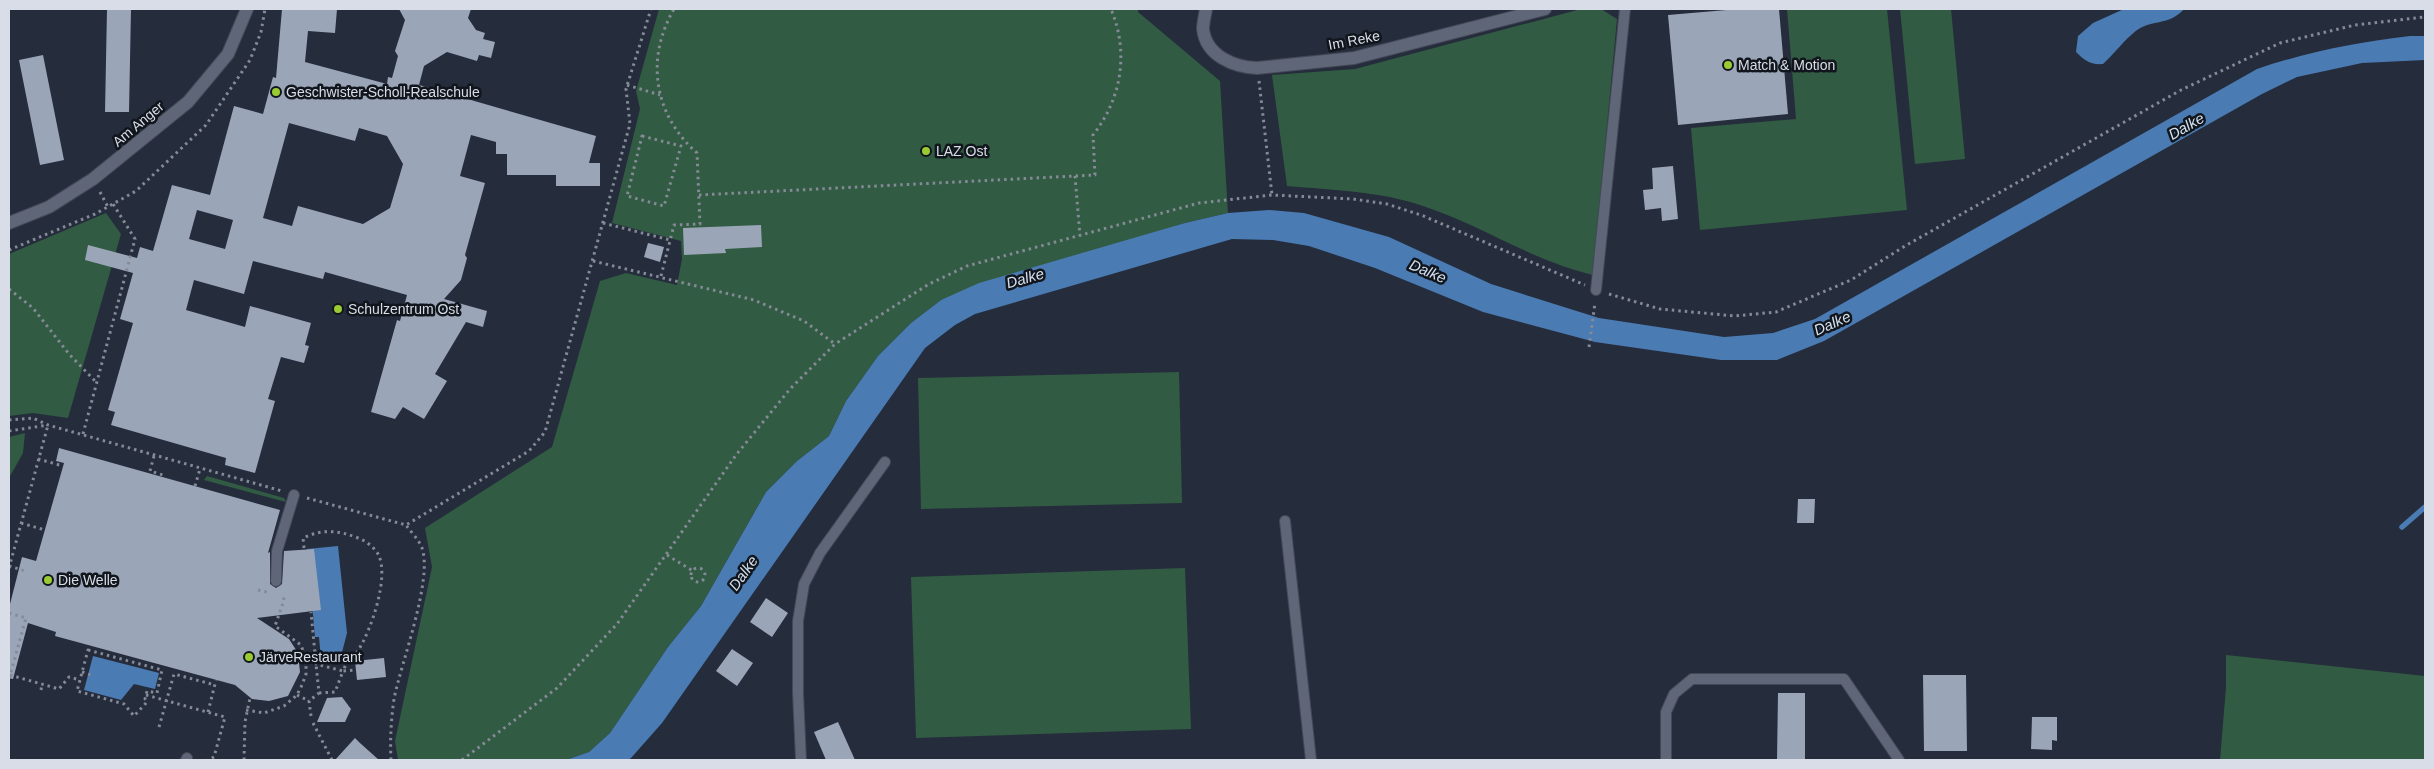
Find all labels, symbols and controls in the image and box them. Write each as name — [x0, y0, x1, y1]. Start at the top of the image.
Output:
street label: Im Reke — [1327, 27, 1381, 53]
place label: Match & Motion — [1738, 57, 1835, 73]
marker: Match & Motion — [1722, 59, 1734, 71]
place label: Geschwister-Scholl-Realschule — [286, 84, 480, 100]
marker: Geschwister-Scholl-Realschule — [270, 86, 282, 98]
street label: Am Anger — [109, 98, 167, 150]
water label: Dalke — [2165, 109, 2207, 143]
place label: LAZ Ost — [936, 143, 987, 159]
marker: LAZ Ost — [920, 145, 932, 157]
water label: Dalke — [1407, 256, 1449, 286]
water label: Dalke — [1004, 265, 1046, 291]
place label: Schulzentrum Ost — [348, 301, 459, 317]
marker: Schulzentrum Ost — [332, 303, 344, 315]
water label: Dalke — [1811, 307, 1853, 339]
water label: Dalke — [725, 552, 761, 594]
place label: Die Welle — [58, 572, 118, 588]
marker: Die Welle — [42, 574, 54, 586]
place label: JärveRestaurant — [259, 649, 362, 665]
marker: JärveRestaurant — [243, 651, 255, 663]

